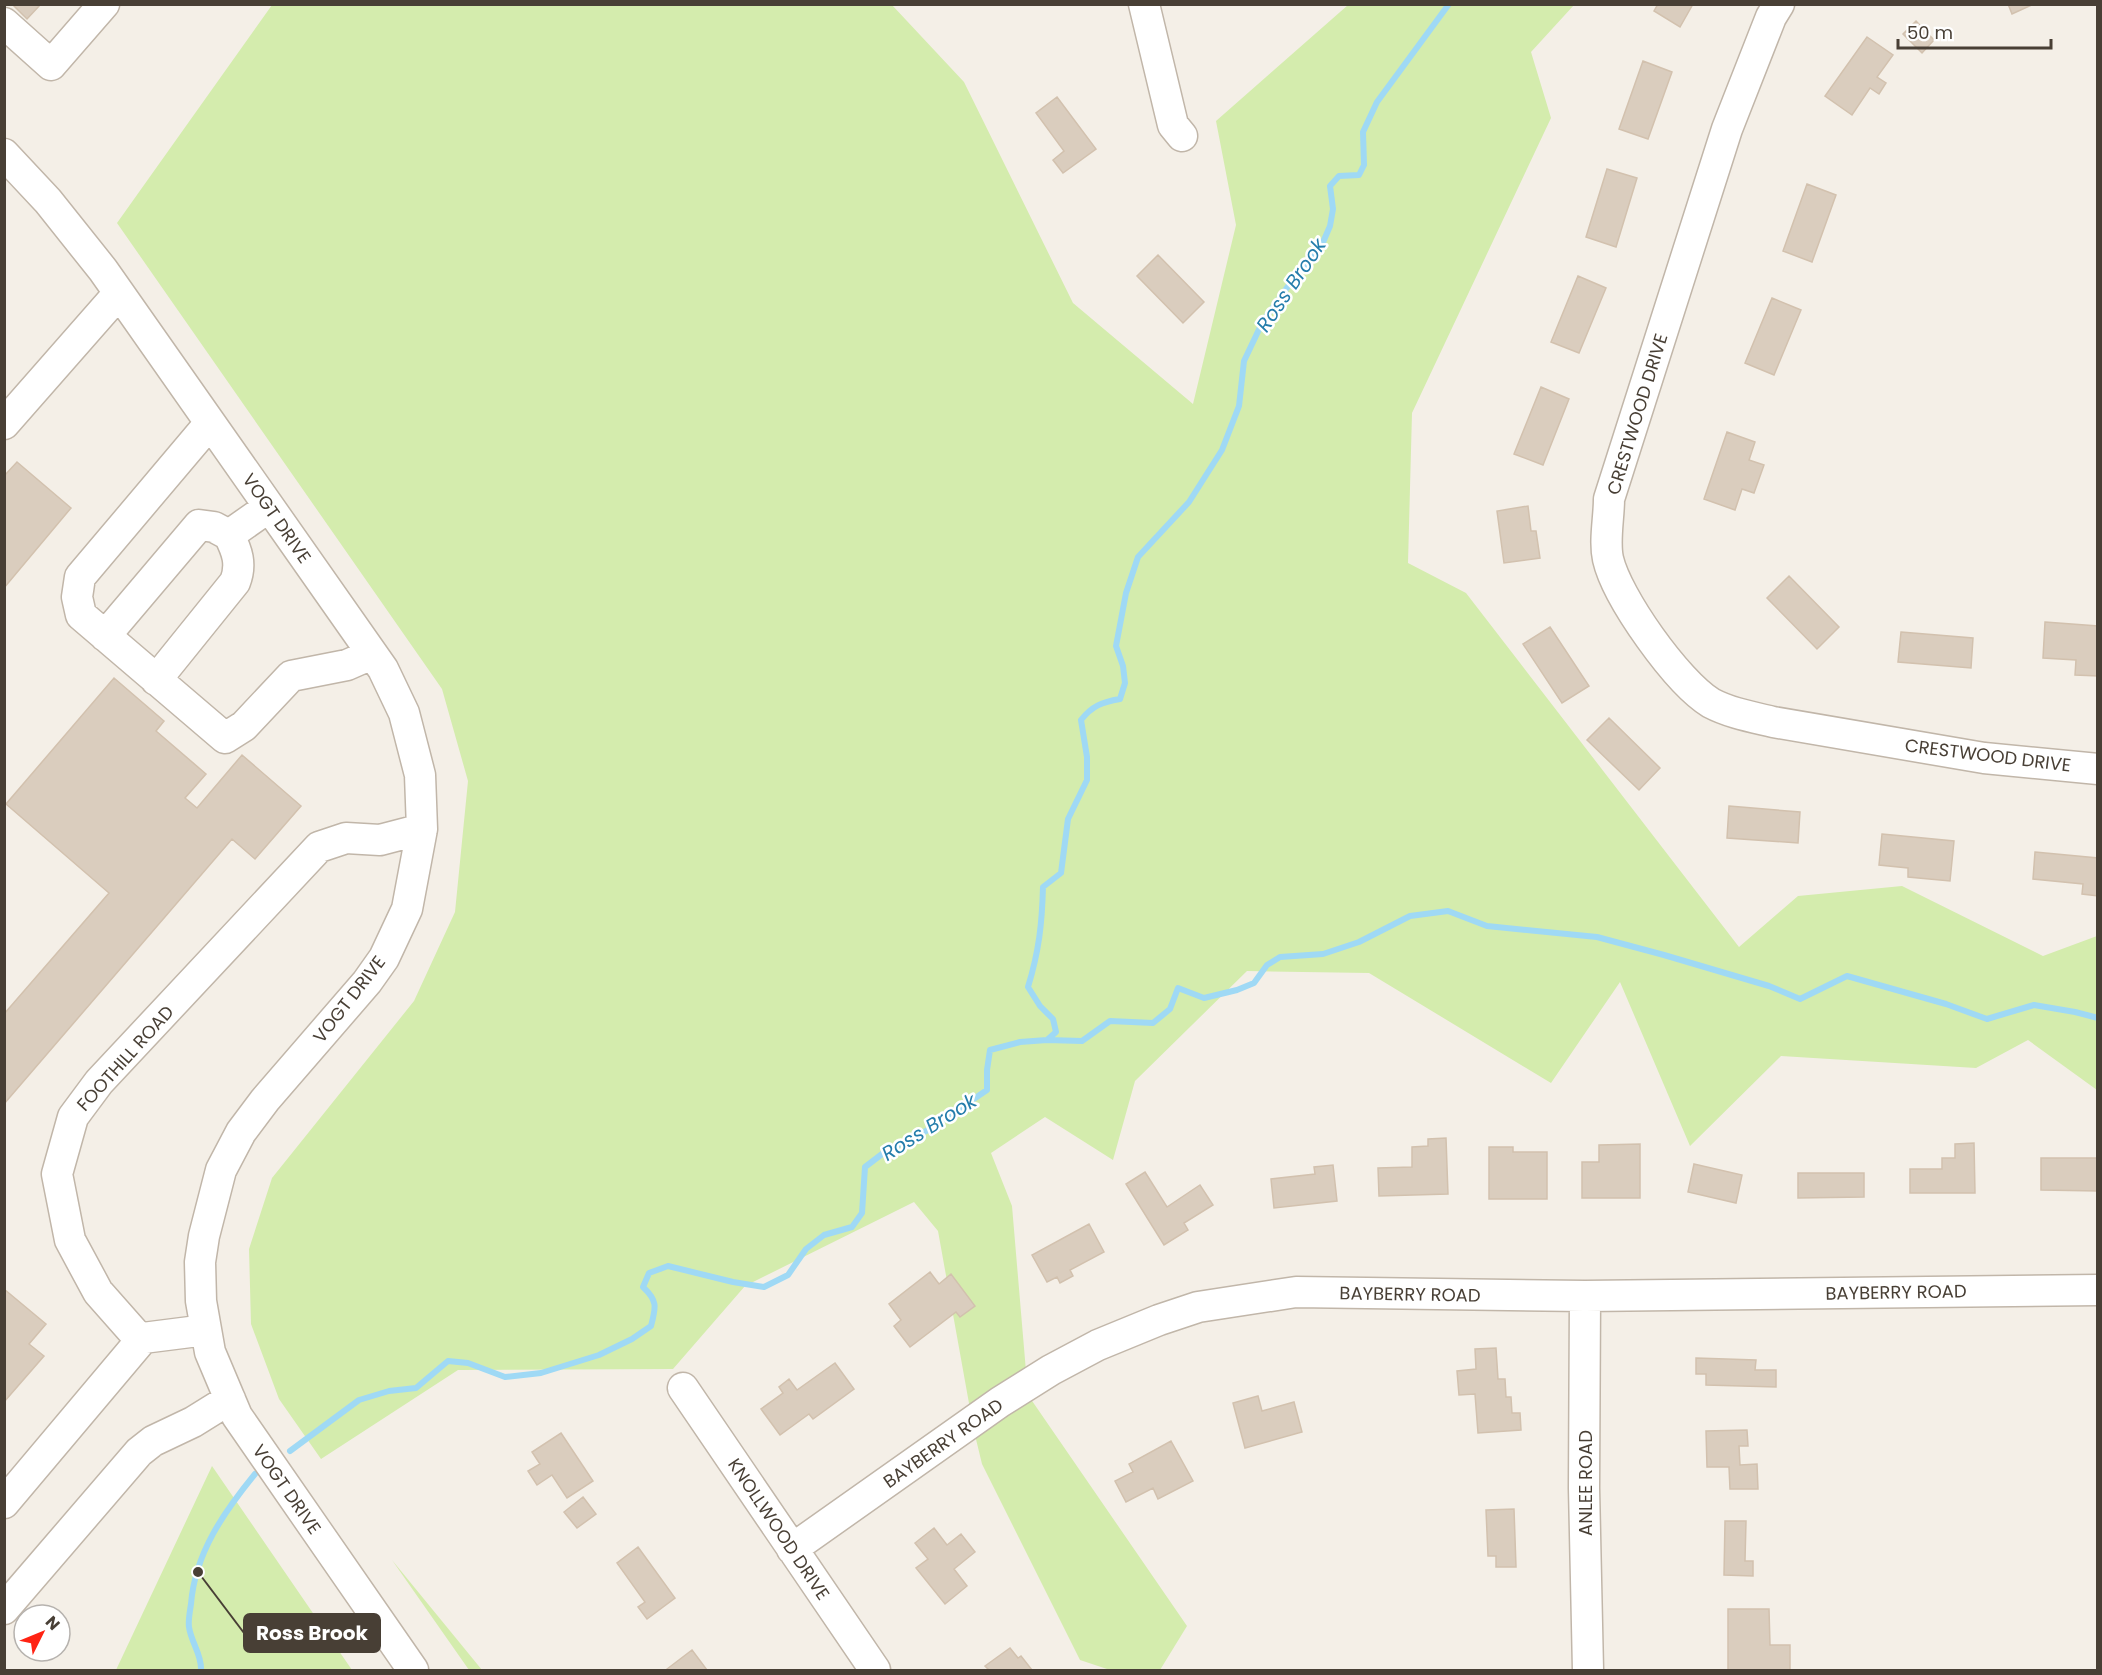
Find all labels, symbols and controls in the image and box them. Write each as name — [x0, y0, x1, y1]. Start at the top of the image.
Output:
scale bar — [1898, 12, 2051, 50]
text: 50 m — [1907, 20, 1953, 45]
water label: Ross Brook — [1249, 231, 1334, 337]
street label: CRESTWOOD DRIVE — [1601, 330, 1673, 498]
street label: VOGT DRIVE — [237, 468, 317, 568]
street label: CRESTWOOD DRIVE — [1903, 732, 2073, 778]
street label: VOGT DRIVE — [307, 950, 391, 1048]
street label: FOOTHILL ROAD — [71, 1000, 179, 1116]
water label: Ross Brook — [876, 1086, 983, 1167]
street label: BAYBERRY ROAD — [1825, 1278, 1967, 1306]
street label: BAYBERRY ROAD — [1339, 1280, 1481, 1308]
street label: BAYBERRY ROAD — [878, 1392, 1008, 1494]
street label: ANLEE ROAD — [1573, 1430, 1598, 1536]
street label: VOGT DRIVE — [247, 1439, 327, 1539]
street label: KNOLLWOOD DRIVE — [722, 1453, 836, 1605]
north arrow — [12, 1603, 72, 1663]
text: N — [40, 1611, 65, 1635]
callout: Ross Brook — [244, 1614, 380, 1652]
text: Ross Brook — [256, 1619, 369, 1647]

